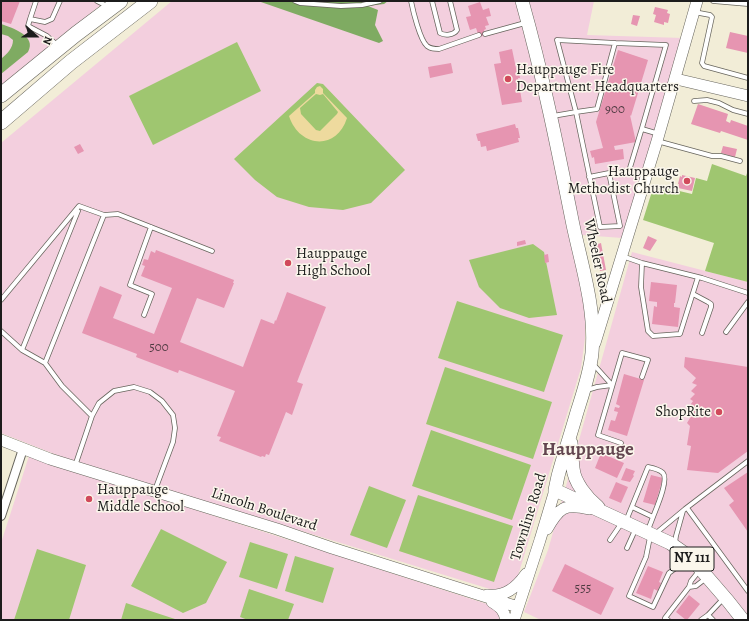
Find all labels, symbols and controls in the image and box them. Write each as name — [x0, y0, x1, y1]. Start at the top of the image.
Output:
north arrow — [16, 16, 56, 56]
text: N — [39, 34, 56, 47]
place label: Hauppauge Fire Department Headquarters — [516, 61, 679, 96]
marker: Hauppauge Fire Department Headquarters — [503, 74, 513, 84]
house number: 900 — [605, 102, 625, 118]
place label: Hauppauge Methodist Church — [568, 163, 679, 198]
marker: Hauppauge Methodist Church — [682, 176, 692, 186]
street label: Wheeler Road — [579, 217, 615, 305]
place label: Hauppauge High School — [296, 245, 371, 280]
marker: Hauppauge High School — [283, 258, 293, 268]
house number: 500 — [149, 340, 169, 356]
place label: ShopRite — [655, 403, 711, 421]
marker: ShopRite — [714, 407, 724, 417]
district label: Hauppauge — [542, 439, 634, 461]
street label: Townline Road — [507, 471, 551, 563]
place label: Hauppauge Middle School — [97, 481, 184, 516]
street label: Lincoln Boulevard — [209, 484, 319, 536]
marker: Hauppauge Middle School — [84, 494, 94, 504]
road number: NY 111 — [670, 547, 714, 571]
house number: 555 — [575, 581, 591, 597]

